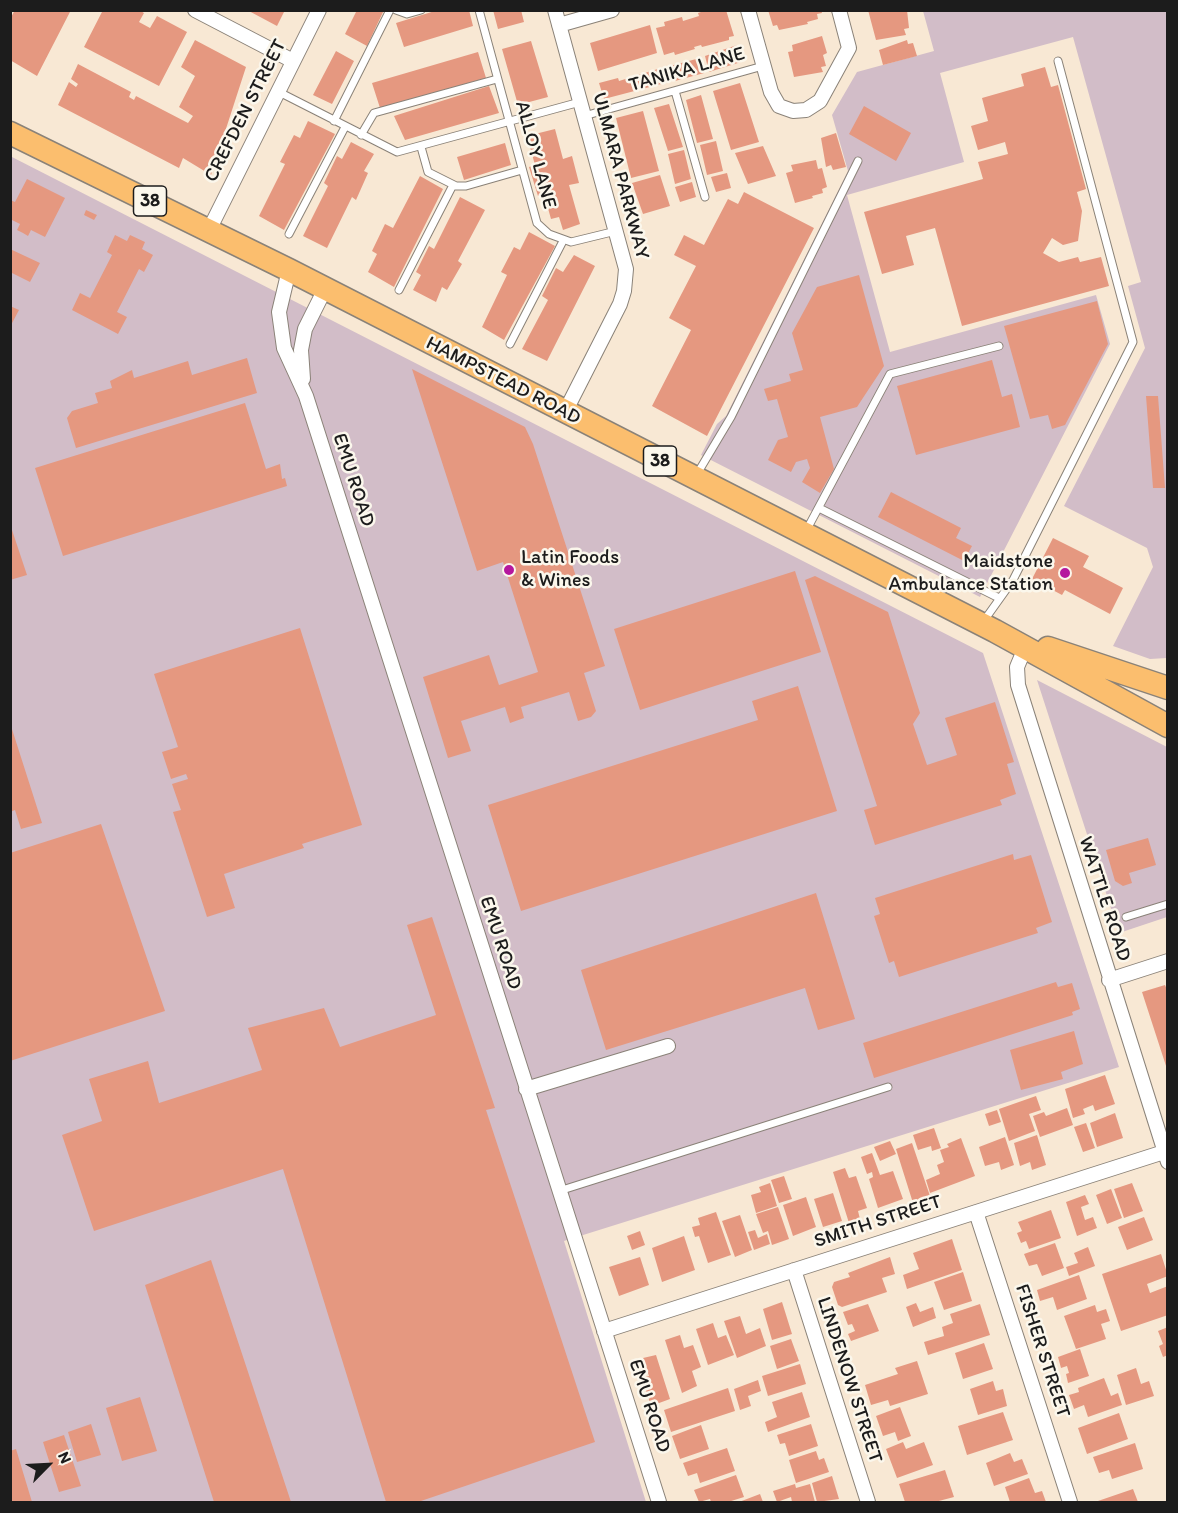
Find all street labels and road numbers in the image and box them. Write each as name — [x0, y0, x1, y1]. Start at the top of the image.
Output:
street label: CREFDEN STREET — [200, 36, 292, 186]
street label: TANIKA LANE — [626, 42, 748, 98]
street label: ULMARA PARKWAY — [586, 90, 654, 262]
street label: ALLOY LANE — [509, 98, 561, 212]
road number: 38 — [134, 186, 166, 216]
street label: HAMPSTEAD ROAD — [422, 332, 584, 430]
street label: EMU ROAD — [327, 430, 379, 530]
road number: 38 — [644, 446, 676, 476]
street label: WATTLE ROAD — [1073, 833, 1135, 965]
street label: EMU ROAD — [474, 893, 526, 993]
street label: SMITH STREET — [811, 1190, 945, 1254]
street label: FISHER STREET — [1009, 1281, 1075, 1421]
street label: LINDENOW STREET — [811, 1294, 887, 1466]
street label: EMU ROAD — [623, 1356, 675, 1456]

